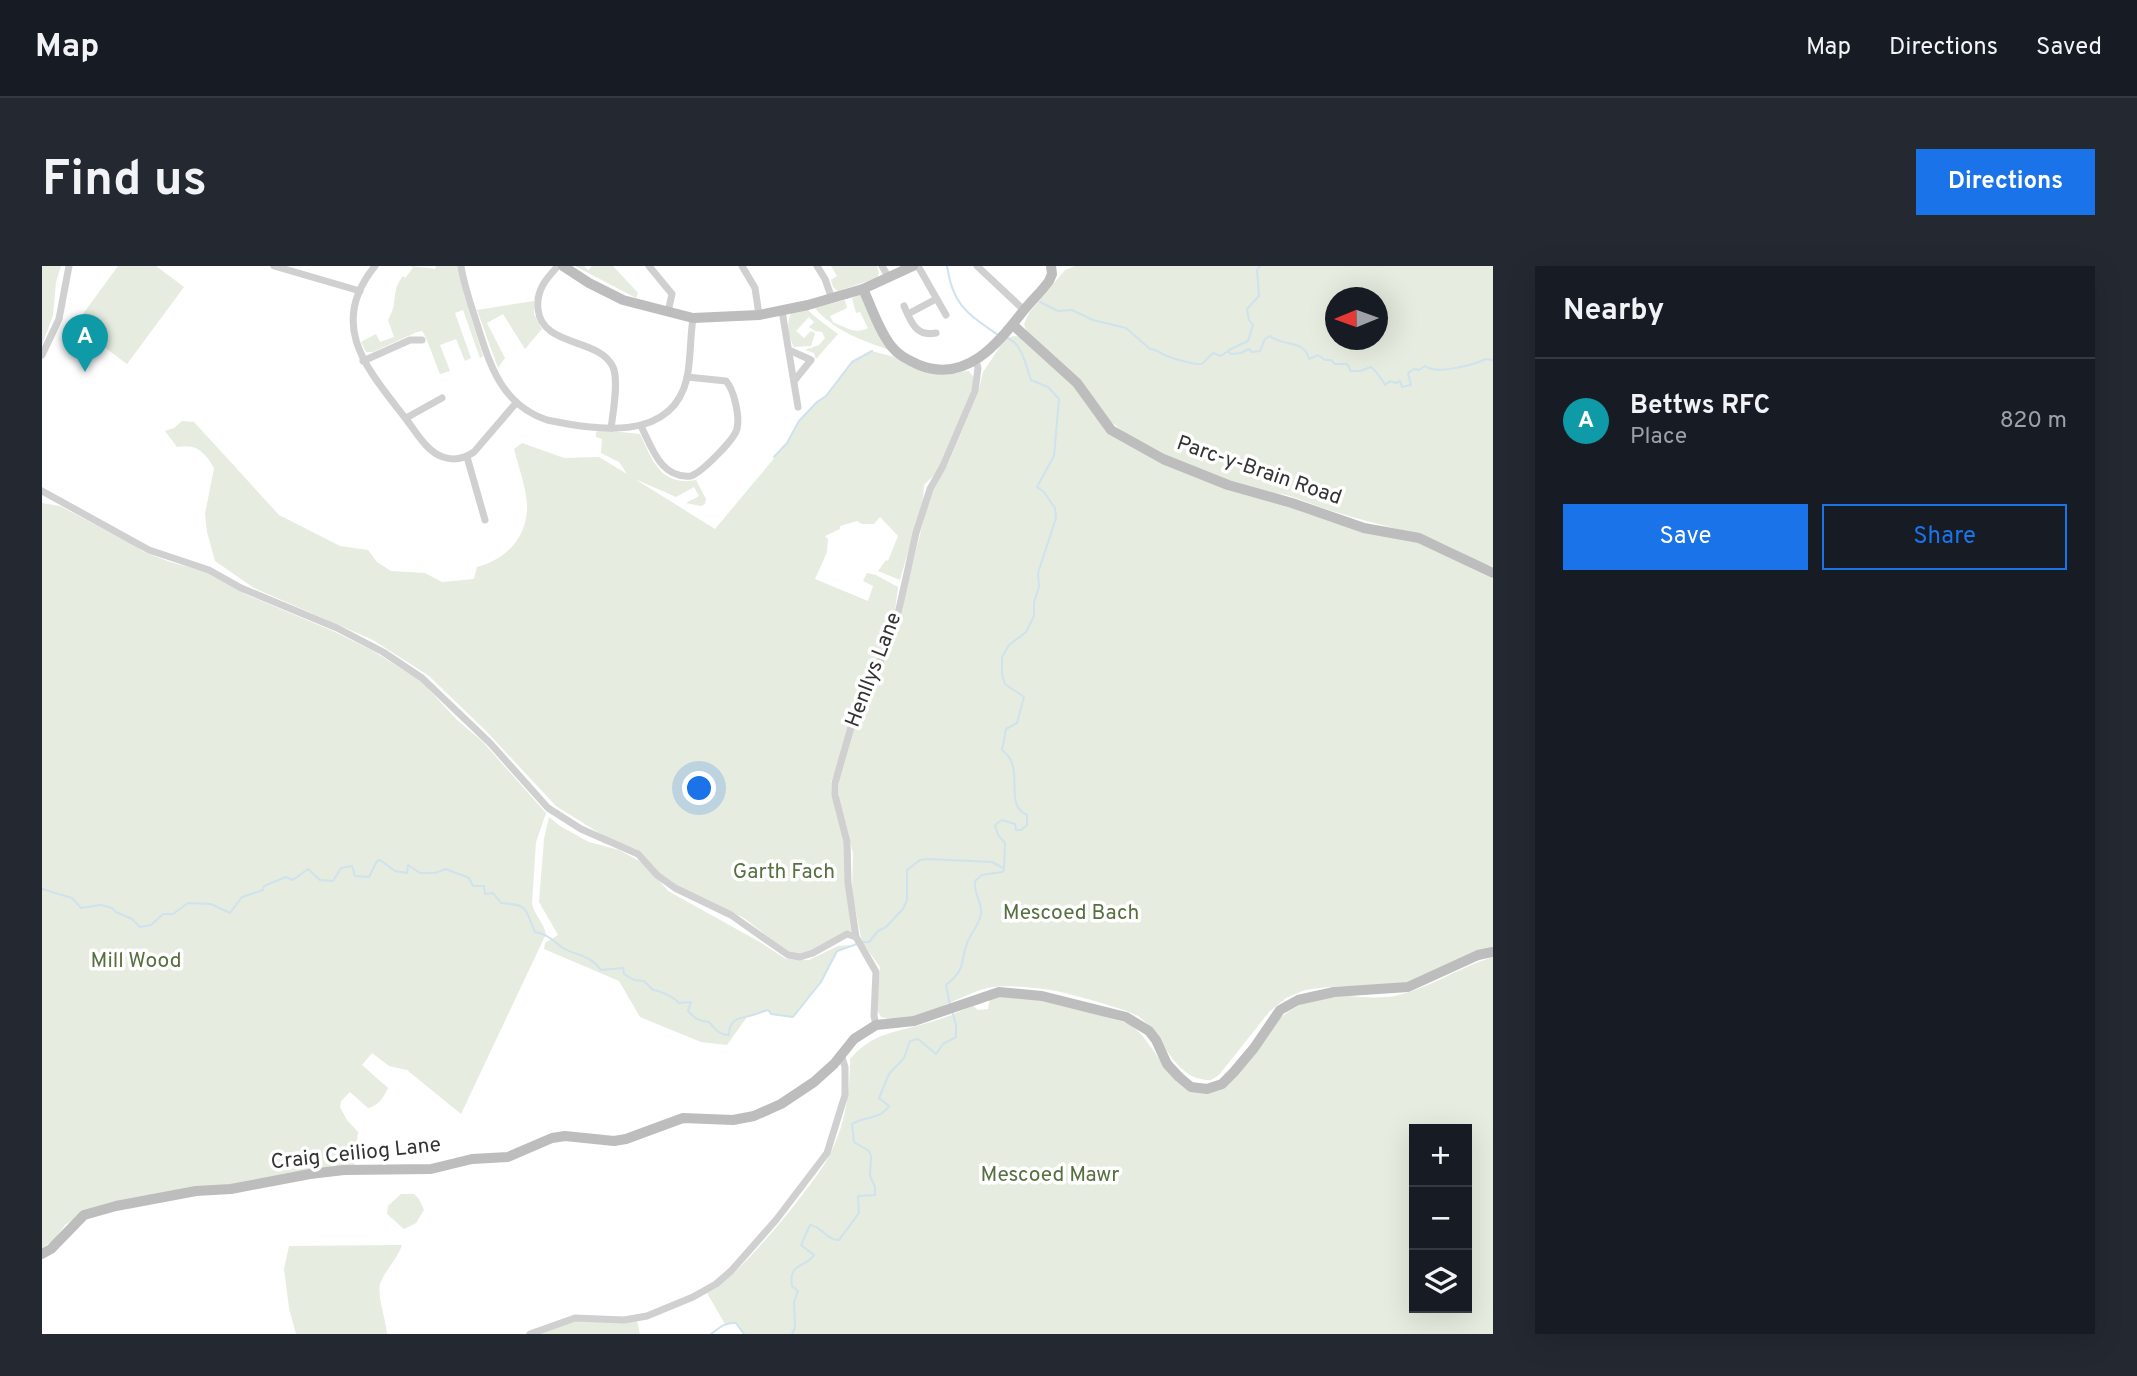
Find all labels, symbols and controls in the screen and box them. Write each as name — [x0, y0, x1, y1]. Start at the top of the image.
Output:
text: Map — [35, 27, 99, 69]
text: Map — [1806, 33, 1851, 63]
text: Directions — [1889, 33, 1998, 63]
text: Saved — [2036, 33, 2102, 63]
button: Directions — [1916, 149, 2095, 215]
text: Find us — [42, 151, 207, 213]
north arrow — [1325, 287, 1388, 350]
text: Nearby — [1563, 293, 1664, 330]
pin: A — [62, 314, 108, 372]
text: Bettws RFC — [1630, 390, 1770, 423]
text: A — [1578, 407, 1594, 436]
text: 820 m — [2000, 407, 2067, 436]
text: Place — [1630, 423, 1687, 452]
street label: Parc-y-Brain Road — [1173, 430, 1345, 512]
button: Save — [1563, 504, 1808, 570]
button: Share — [1822, 504, 2067, 570]
street label: Henllys Lane — [840, 609, 908, 731]
your location — [682, 771, 716, 805]
park label: Garth Fach — [733, 859, 835, 886]
park label: Mescoed Bach — [1003, 900, 1139, 927]
park label: Mill Wood — [91, 948, 181, 975]
map controls — [1409, 1124, 1472, 1313]
button: + — [1409, 1124, 1472, 1187]
street label: Craig Ceiliog Lane — [270, 1132, 442, 1176]
park label: Mescoed Mawr — [980, 1162, 1120, 1189]
button: − — [1409, 1187, 1472, 1250]
button: layers — [1409, 1250, 1472, 1313]

